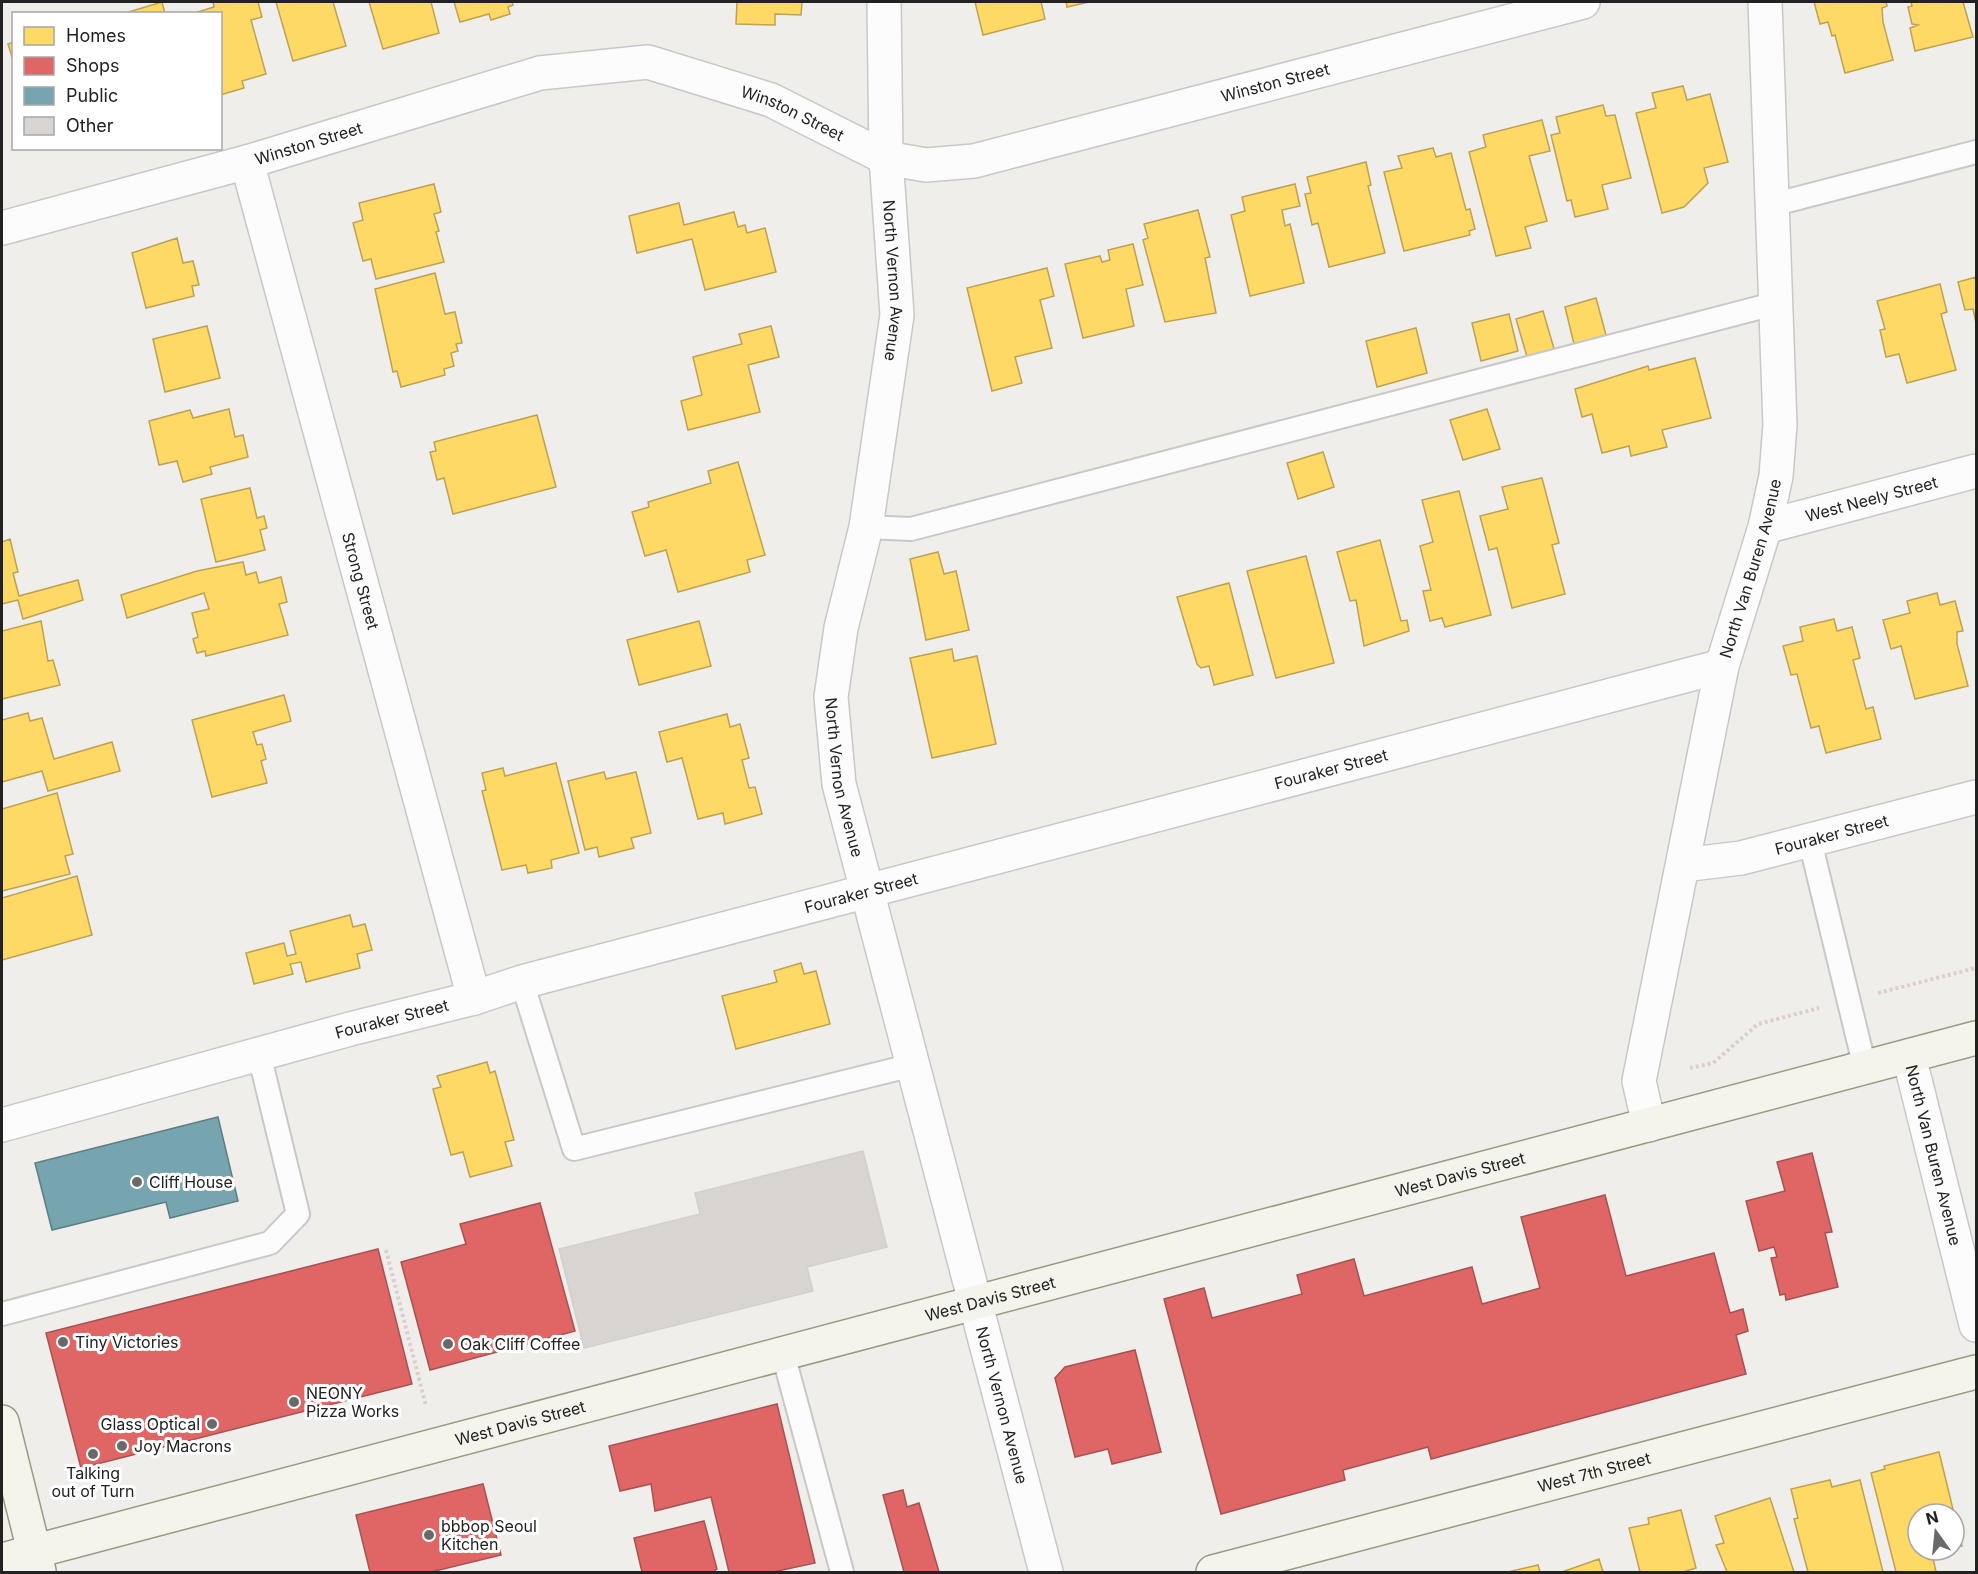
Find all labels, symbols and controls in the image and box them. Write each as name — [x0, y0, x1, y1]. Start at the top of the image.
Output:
legend — [12, 12, 222, 150]
text: Homes — [66, 25, 126, 46]
text: Shops — [66, 55, 120, 76]
street label: Winston Street — [1219, 59, 1331, 106]
street label: Winston Street — [739, 81, 847, 145]
text: Public — [66, 85, 118, 106]
text: Other — [66, 115, 114, 136]
street label: Winston Street — [252, 118, 365, 169]
street label: North Vernon Avenue — [879, 199, 907, 363]
street label: West Neely Street — [1803, 472, 1940, 526]
street label: North Van Buren Avenue — [1715, 477, 1785, 660]
street label: Strong Street — [338, 530, 383, 632]
street label: North Vernon Avenue — [821, 697, 868, 859]
street label: Fouraker Street — [1272, 744, 1390, 793]
street label: Fouraker Street — [1773, 810, 1890, 859]
street label: Fouraker Street — [802, 868, 920, 917]
street label: Fouraker Street — [333, 995, 451, 1043]
street label: North Van Buren Avenue — [1902, 1063, 1966, 1247]
street label: West Davis Street — [1393, 1148, 1527, 1201]
place label: Cliff House — [149, 1172, 233, 1192]
marker: Cliff House — [130, 1175, 144, 1189]
street label: West Davis Street — [923, 1272, 1057, 1325]
street label: North Vernon Avenue — [972, 1324, 1032, 1486]
place label: Tiny Victories — [75, 1332, 179, 1352]
place label: Oak Cliff Coffee — [460, 1334, 580, 1354]
marker: Tiny Victories — [56, 1335, 70, 1349]
marker: Oak Cliff Coffee — [441, 1337, 455, 1351]
place label: NEONY Pizza Works — [306, 1383, 399, 1421]
marker: NEONY Pizza Works — [287, 1395, 301, 1409]
street label: West Davis Street — [453, 1396, 587, 1450]
place label: Glass Optical — [101, 1414, 200, 1434]
marker: Glass Optical — [205, 1417, 219, 1431]
place label: Joy Macrons — [134, 1436, 232, 1456]
marker: Joy Macrons — [115, 1439, 129, 1453]
marker: Talking out of Turn — [86, 1447, 100, 1461]
street label: West 7th Street — [1536, 1448, 1653, 1496]
place label: Talking out of Turn — [51, 1463, 135, 1501]
north arrow — [1906, 1502, 1966, 1562]
text: N — [1924, 1506, 1941, 1529]
place label: bbbop Seoul Kitchen — [441, 1516, 537, 1554]
marker: bbbop Seoul Kitchen — [422, 1528, 436, 1542]

